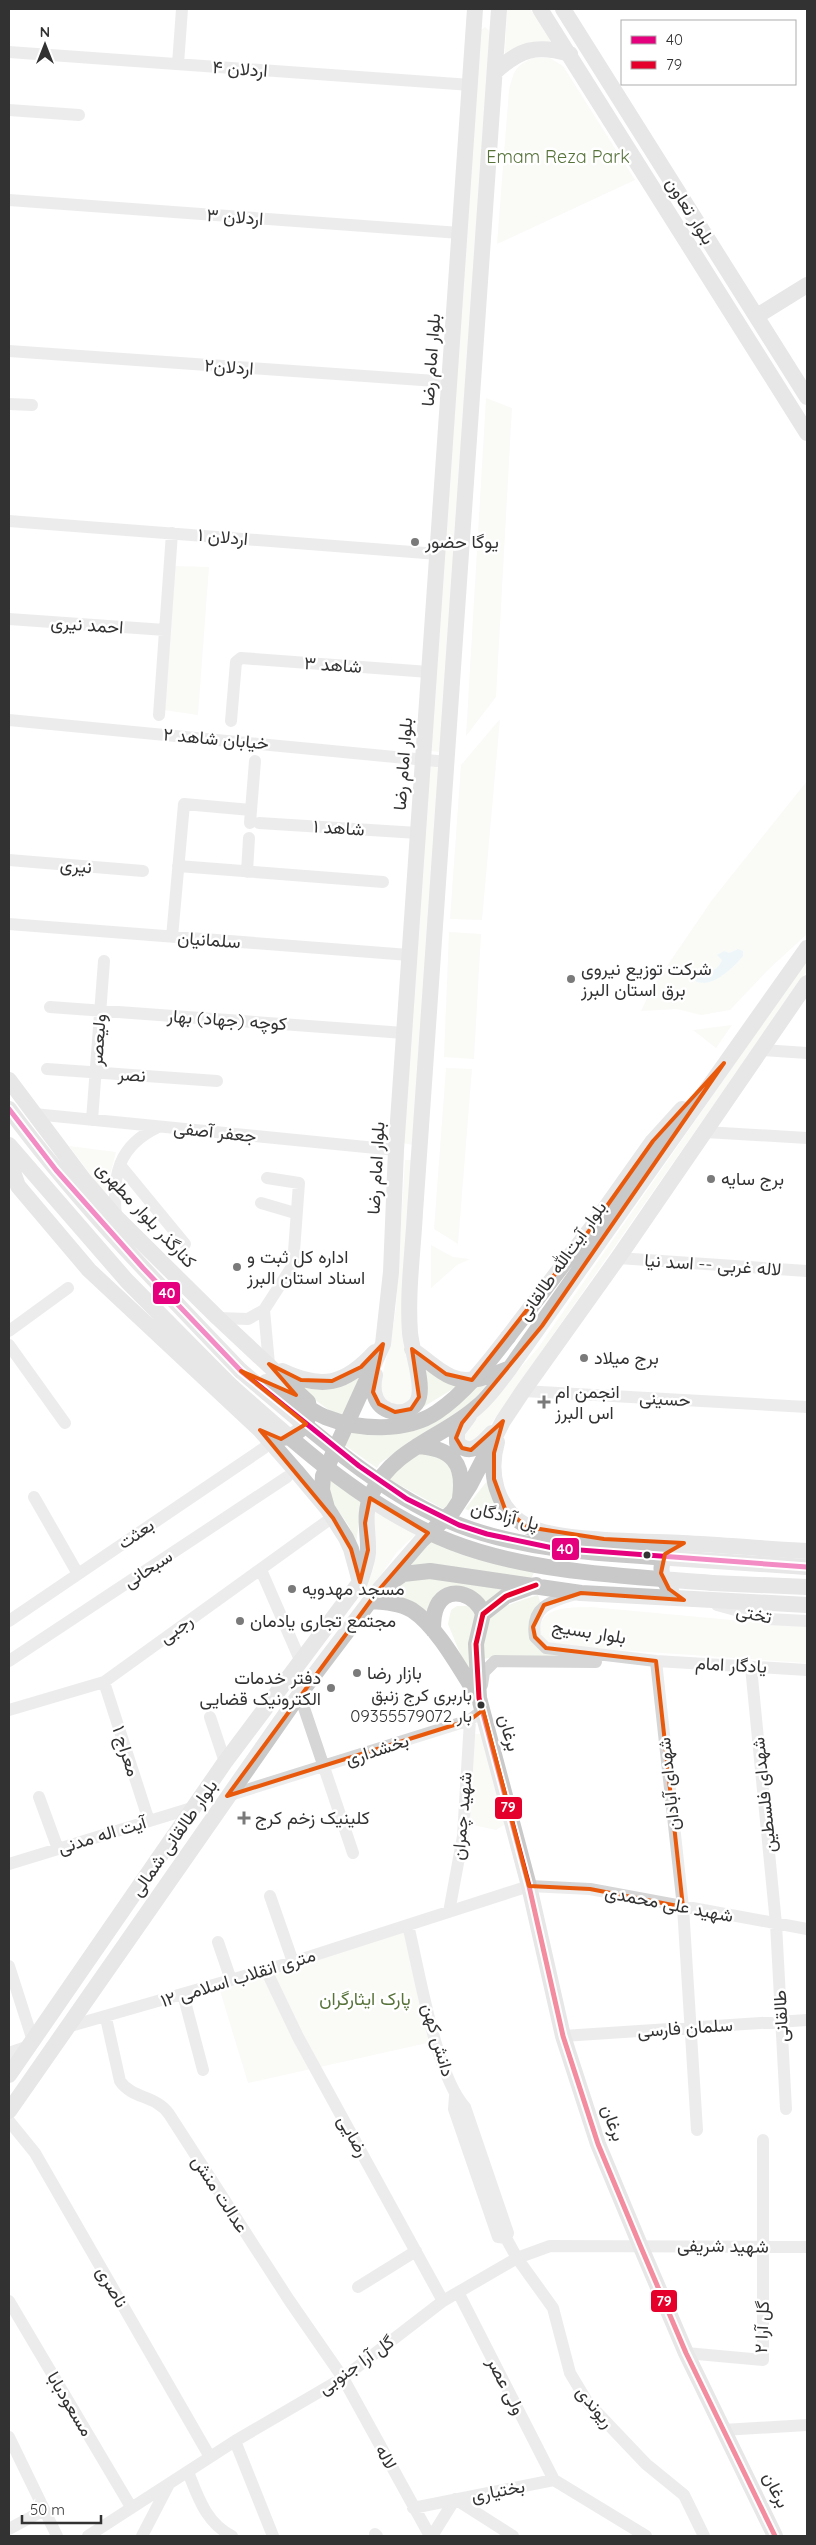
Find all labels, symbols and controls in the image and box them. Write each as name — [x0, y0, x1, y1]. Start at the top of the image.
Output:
north arrow — [20, 20, 70, 70]
legend — [621, 20, 796, 85]
text: N — [40, 23, 50, 41]
text: 40 — [666, 30, 683, 49]
street label: اردلان ۴ — [212, 55, 268, 82]
text: 79 — [666, 55, 682, 74]
park label: Emam Reza Park — [486, 145, 630, 168]
street label: بلوار تعاون — [661, 173, 720, 249]
street label: اردلان ۳ — [206, 203, 264, 230]
street label: بلوار امام رضا — [416, 313, 446, 407]
street label: اردلان۲ — [204, 353, 254, 380]
street label: اردلان ۱ — [197, 523, 249, 550]
place label: یوگا حضور — [424, 530, 499, 553]
marker: یوگا حضور — [409, 536, 421, 548]
street label: احمد نیری — [50, 610, 124, 639]
street label: شاهد ۳ — [303, 651, 363, 678]
street label: بلوار امام رضا — [388, 717, 418, 811]
street label: خیابان شاهد ۲ — [162, 722, 270, 755]
street label: شاهد ۱ — [313, 814, 365, 841]
street label: نیری — [59, 853, 93, 878]
street label: سلمانیان — [177, 926, 242, 953]
place label: شرکت توزیع نیروی برق استان البرز — [580, 957, 712, 1001]
marker: شرکت توزیع نیروی برق استان البرز — [565, 973, 577, 985]
street label: کوچه (جهاد) بهار — [165, 1004, 288, 1036]
street label: ولیعصر — [84, 1013, 111, 1068]
street label: نصر — [116, 1062, 147, 1087]
street label: جعفر آصفی — [173, 1116, 258, 1147]
street label: بلوار امام رضا — [362, 1121, 390, 1215]
street label: کنارگذر بلوار مطهری — [91, 1157, 201, 1272]
place label: برج سایه — [721, 1167, 784, 1191]
marker: برج سایه — [705, 1173, 717, 1185]
street label: بلوار آیت‌الله طالقانی — [512, 1197, 611, 1325]
place label: اداره کل ثبت و اسناد استان البرز — [246, 1245, 365, 1289]
street label: لاله غربی -- اسد نیا — [644, 1248, 782, 1281]
marker: اداره کل ثبت و اسناد استان البرز — [231, 1261, 243, 1273]
line badge: 40 — [152, 1281, 181, 1305]
text: 40 — [159, 1284, 176, 1302]
place label: برج میلاد — [594, 1346, 659, 1370]
marker: برج میلاد — [578, 1352, 590, 1364]
place label: انجمن ام اس البرز — [554, 1380, 620, 1424]
street label: حسینی — [639, 1386, 691, 1411]
marker: انجمن ام اس البرز — [537, 1395, 551, 1409]
street label: پل آزادگان — [468, 1496, 542, 1536]
street label: بعثت — [113, 1513, 158, 1554]
line badge: 40 — [551, 1537, 580, 1561]
text: 40 — [557, 1540, 574, 1558]
street label: سبحانی — [119, 1544, 177, 1593]
unlabelled marker — [642, 1550, 652, 1560]
place label: مسجد مهدویه — [302, 1577, 405, 1600]
marker: مسجد مهدویه — [286, 1583, 298, 1595]
street label: تختی — [734, 1599, 774, 1628]
street label: رجبی — [154, 1609, 197, 1649]
place label: مجتمع تجاری یادمان — [250, 1609, 396, 1633]
street label: بلوار بسیج — [550, 1614, 628, 1650]
marker: مجتمع تجاری یادمان — [234, 1615, 246, 1627]
street label: یادگار امام — [695, 1651, 767, 1679]
place label: بازار رضا — [367, 1661, 422, 1684]
place label: دفتر خدمات الکترونیک قضایی — [200, 1666, 321, 1710]
marker: بازار رضا — [351, 1667, 363, 1679]
marker: دفتر خدمات الکترونیک قضایی — [325, 1682, 337, 1694]
place label: باربری کرج زنبق بار 09355579072 — [350, 1684, 472, 1727]
marker: باربری کرج زنبق بار 09355579072 — [476, 1700, 486, 1710]
street label: برغان — [494, 1712, 525, 1754]
street label: معراج ۱ — [107, 1723, 145, 1779]
street label: بخشداری — [342, 1728, 411, 1771]
street label: شهدای آبادان — [652, 1736, 685, 1832]
street label: شهدای فلسطین — [746, 1736, 781, 1854]
street label: شهید چمران — [446, 1771, 478, 1861]
street label: بلوار طالقانی شمالی — [125, 1775, 222, 1901]
line badge: 79 — [494, 1796, 523, 1820]
text: 79 — [500, 1798, 516, 1816]
place label: کلینیک زخم کرج — [255, 1806, 370, 1830]
street label: آیت اله مدنی — [55, 1810, 150, 1859]
marker: کلینیک زخم کرج — [237, 1811, 251, 1825]
street label: شهید علی محمدی — [603, 1880, 735, 1927]
street label: ۱۲ متری انقلاب اسلامی — [158, 1943, 318, 2012]
park label: پارک ایثارگران — [319, 1987, 411, 2011]
street label: طالقانی — [768, 1989, 793, 2043]
street label: دانش کهن — [417, 2001, 460, 2079]
street label: سلمان فارسی — [636, 2013, 733, 2042]
street label: برغان — [597, 2102, 630, 2144]
street label: رضایی — [333, 2111, 374, 2161]
street label: عدالت منش — [187, 2151, 254, 2237]
street label: شهید شریفی — [677, 2233, 769, 2258]
street label: ناصری — [91, 2262, 134, 2312]
line badge: 79 — [650, 2289, 678, 2313]
text: 79 — [656, 2292, 672, 2310]
street label: گل آرا ۲ — [749, 2300, 774, 2354]
street label: گل آرا جنوبی — [313, 2330, 398, 2399]
street label: ولی عصر — [482, 2352, 531, 2418]
street label: مسعودبابا — [42, 2367, 99, 2440]
street label: ریوندی — [571, 2381, 619, 2433]
street label: لاله — [370, 2440, 402, 2473]
street label: برغان — [758, 2468, 795, 2512]
street label: بختیاری — [469, 2474, 527, 2507]
scale bar — [22, 2492, 101, 2524]
text: 50 m — [30, 2500, 65, 2519]

